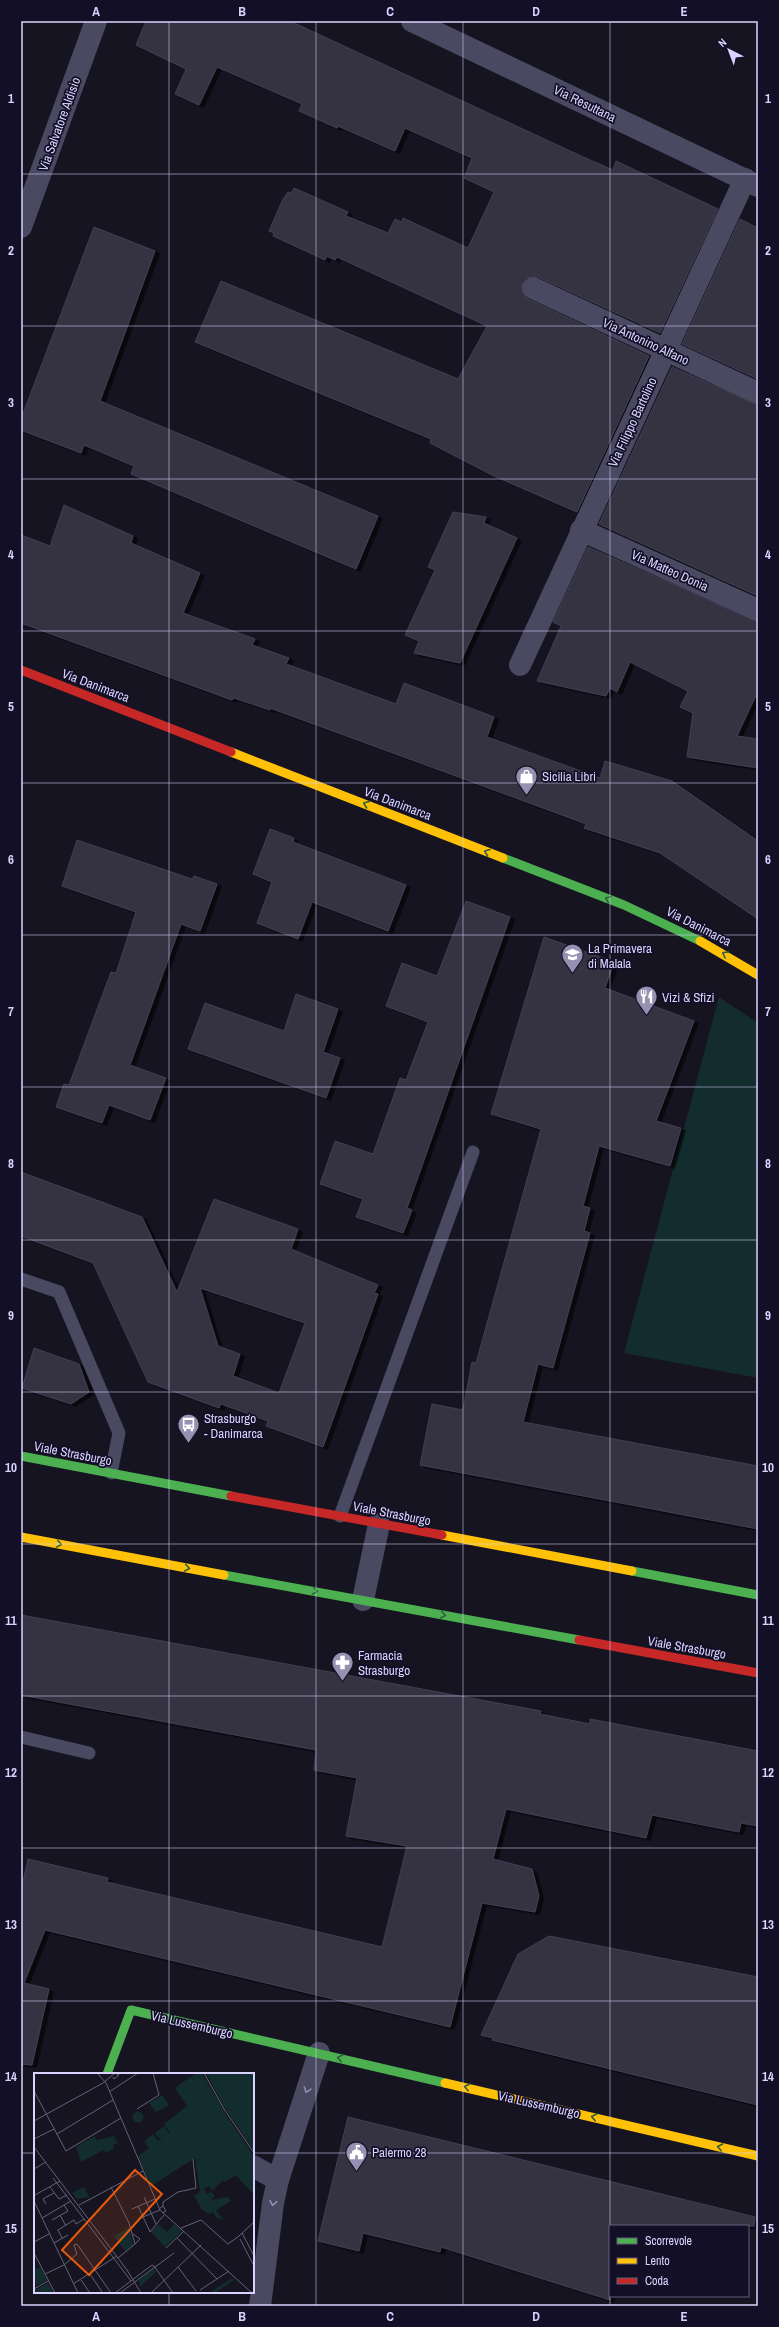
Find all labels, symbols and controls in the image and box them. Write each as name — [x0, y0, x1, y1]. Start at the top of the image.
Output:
text: A — [92, 3, 100, 20]
text: B — [238, 3, 246, 20]
text: C — [386, 3, 394, 20]
text: D — [532, 3, 540, 20]
text: E — [680, 3, 688, 20]
north arrow — [709, 30, 749, 70]
text: N — [715, 35, 729, 50]
street label: Via Salvatore Aldisio — [35, 75, 84, 173]
street label: Via Resuttana — [551, 81, 619, 126]
text: 1 — [8, 90, 14, 107]
text: 1 — [765, 90, 771, 107]
text: 2 — [8, 242, 14, 259]
text: 2 — [765, 242, 771, 259]
street label: Via Antonino Alfano — [600, 314, 692, 369]
street label: Via Filippo Bartolino — [604, 375, 661, 470]
text: 3 — [8, 394, 14, 411]
text: 3 — [765, 394, 771, 411]
text: 4 — [8, 546, 14, 563]
street label: Via Matteo Donia — [629, 546, 711, 595]
text: 4 — [765, 546, 771, 563]
street label: Via Danimarca — [60, 665, 132, 706]
text: 5 — [8, 698, 14, 715]
text: 5 — [765, 698, 771, 715]
shop icon: Sicilia Libri — [513, 763, 539, 796]
place label: Sicilia Libri — [542, 768, 596, 785]
street label: Via Danimarca — [362, 783, 434, 824]
one-way arrow — [362, 801, 369, 809]
one-way arrow — [483, 848, 490, 856]
text: 6 — [8, 851, 14, 868]
text: 6 — [765, 851, 771, 868]
one-way arrow — [604, 895, 611, 903]
street label: Via Danimarca — [663, 903, 734, 950]
place label: La Primavera di Malala — [588, 940, 652, 972]
school or university icon: La Primavera di Malala — [559, 942, 585, 975]
one-way arrow — [722, 952, 729, 959]
restaurant icon: Vizi & Sfizi — [633, 984, 659, 1017]
place label: Vizi & Sfizi — [662, 989, 715, 1006]
text: 7 — [8, 1003, 14, 1020]
text: 7 — [765, 1003, 771, 1020]
text: 8 — [8, 1155, 14, 1172]
text: 8 — [765, 1155, 771, 1172]
text: 9 — [8, 1307, 14, 1324]
text: 9 — [765, 1307, 771, 1324]
place label: Strasburgo - Danimarca — [204, 1410, 263, 1442]
bus stop icon: Strasburgo - Danimarca — [176, 1412, 202, 1445]
street label: Viale Strasburgo — [32, 1438, 113, 1469]
text: 10 — [5, 1459, 17, 1476]
text: 10 — [762, 1459, 774, 1476]
street label: Viale Strasburgo — [351, 1498, 432, 1529]
one-way arrow — [56, 1540, 62, 1548]
one-way arrow — [184, 1563, 190, 1572]
one-way arrow — [312, 1587, 318, 1595]
one-way arrow — [440, 1610, 446, 1619]
text: 11 — [5, 1612, 17, 1629]
text: 11 — [762, 1612, 774, 1629]
street label: Viale Strasburgo — [646, 1632, 727, 1663]
place label: Farmacia Strasburgo — [358, 1647, 410, 1679]
pharmacy icon: Farmacia Strasburgo — [329, 1649, 355, 1682]
text: 12 — [5, 1764, 17, 1781]
text: 12 — [762, 1764, 774, 1781]
text: 13 — [5, 1916, 17, 1933]
text: 13 — [762, 1916, 774, 1933]
street label: Via Lussemburgo — [149, 2007, 234, 2042]
one-way arrow — [337, 2054, 344, 2062]
text: 14 — [5, 2068, 17, 2085]
text: 14 — [762, 2068, 774, 2085]
inset map — [34, 2073, 254, 2293]
one-way arrow — [464, 2084, 470, 2092]
one-way arrow — [303, 2087, 312, 2094]
street label: Via Lussemburgo — [496, 2087, 581, 2122]
one-way arrow — [590, 2114, 597, 2122]
public building icon: Palermo 28 — [344, 2139, 370, 2172]
place label: Palermo 28 — [372, 2144, 427, 2161]
one-way arrow — [717, 2144, 723, 2152]
one-way arrow — [269, 2200, 278, 2207]
text: 15 — [5, 2220, 17, 2237]
text: 15 — [762, 2220, 774, 2237]
legend — [609, 2225, 749, 2297]
text: Scorrevole — [645, 2233, 692, 2249]
text: Lento — [645, 2253, 670, 2269]
text: Coda — [645, 2273, 669, 2289]
text: A — [92, 2308, 100, 2325]
text: B — [238, 2308, 246, 2325]
text: C — [386, 2308, 394, 2325]
text: D — [532, 2308, 540, 2325]
text: E — [680, 2308, 688, 2325]

